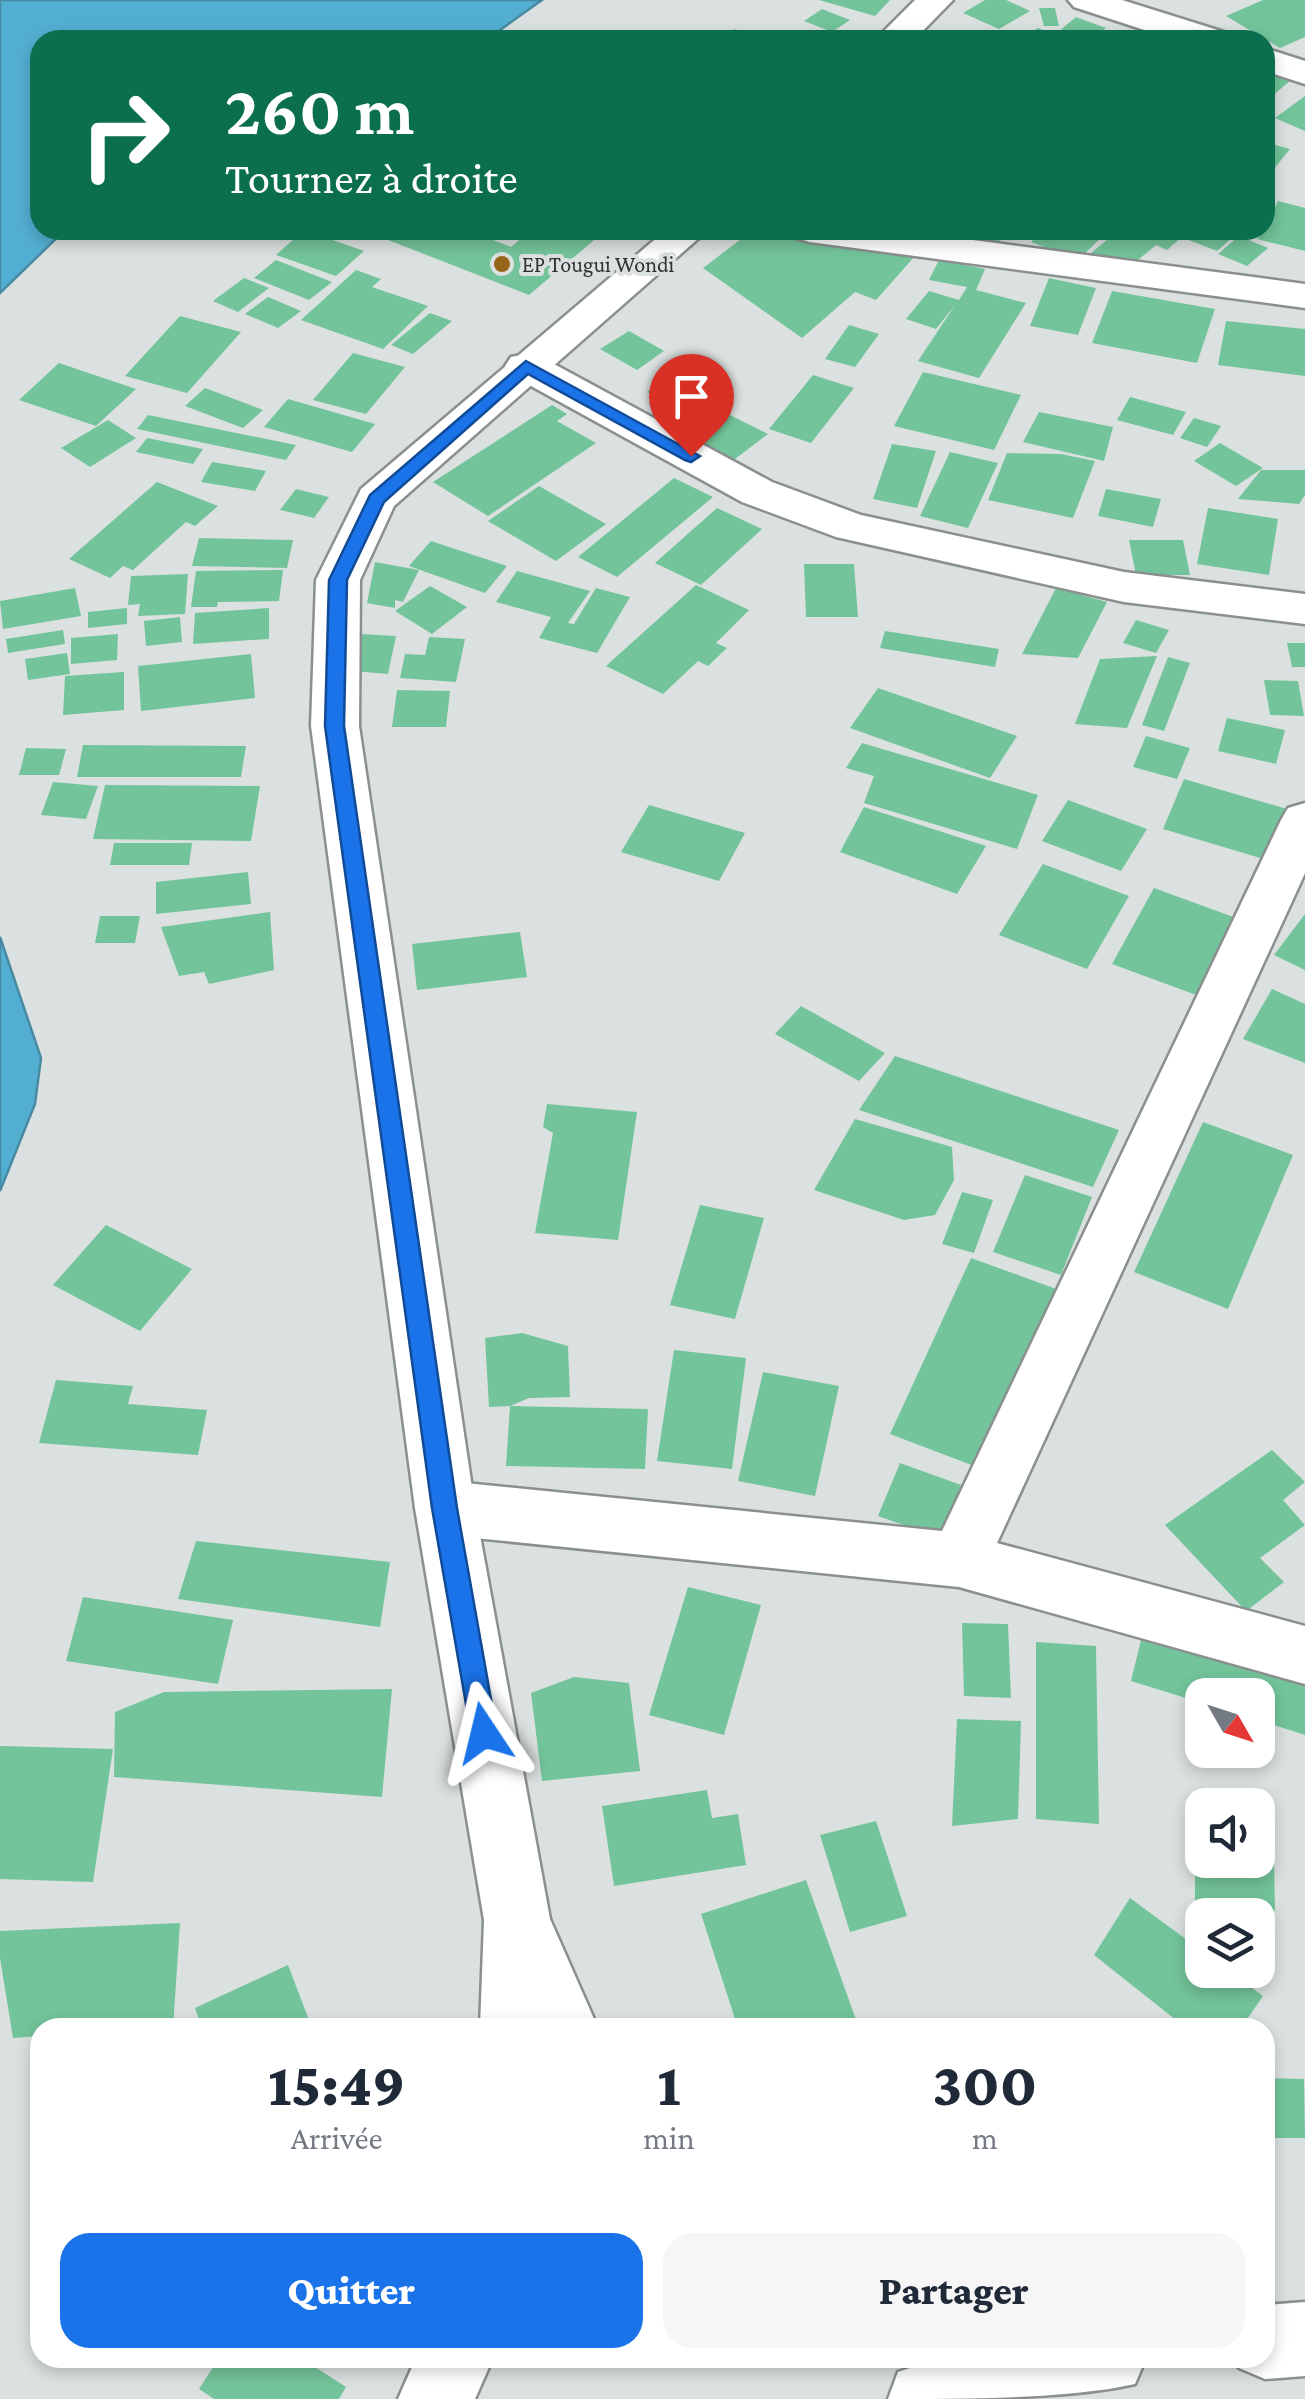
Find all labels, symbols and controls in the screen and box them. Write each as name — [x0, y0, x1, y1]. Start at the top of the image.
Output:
icon: right — [60, 70, 190, 200]
text: 260 m — [225, 71, 414, 149]
text: Tournez à droite — [225, 153, 518, 203]
place label: EP Tougui Wondi — [522, 252, 675, 277]
marker: EP Tougui Wondi — [491, 253, 513, 275]
pin — [649, 354, 734, 457]
icon: arrive — [664, 369, 719, 424]
north arrow — [1185, 1678, 1275, 1768]
map controls — [1185, 1678, 1275, 1988]
position arrow — [432, 1681, 536, 1785]
button: sound — [1185, 1788, 1275, 1878]
button: layers — [1185, 1898, 1275, 1988]
text: 15:49 — [268, 2051, 405, 2118]
text: 1 — [657, 2051, 681, 2118]
text: 300 — [933, 2051, 1037, 2118]
text: Arrivée — [291, 2120, 383, 2156]
text: min — [643, 2120, 695, 2156]
text: m — [972, 2120, 998, 2156]
button: Quitter — [60, 2233, 643, 2348]
button: Partager — [663, 2233, 1245, 2348]

